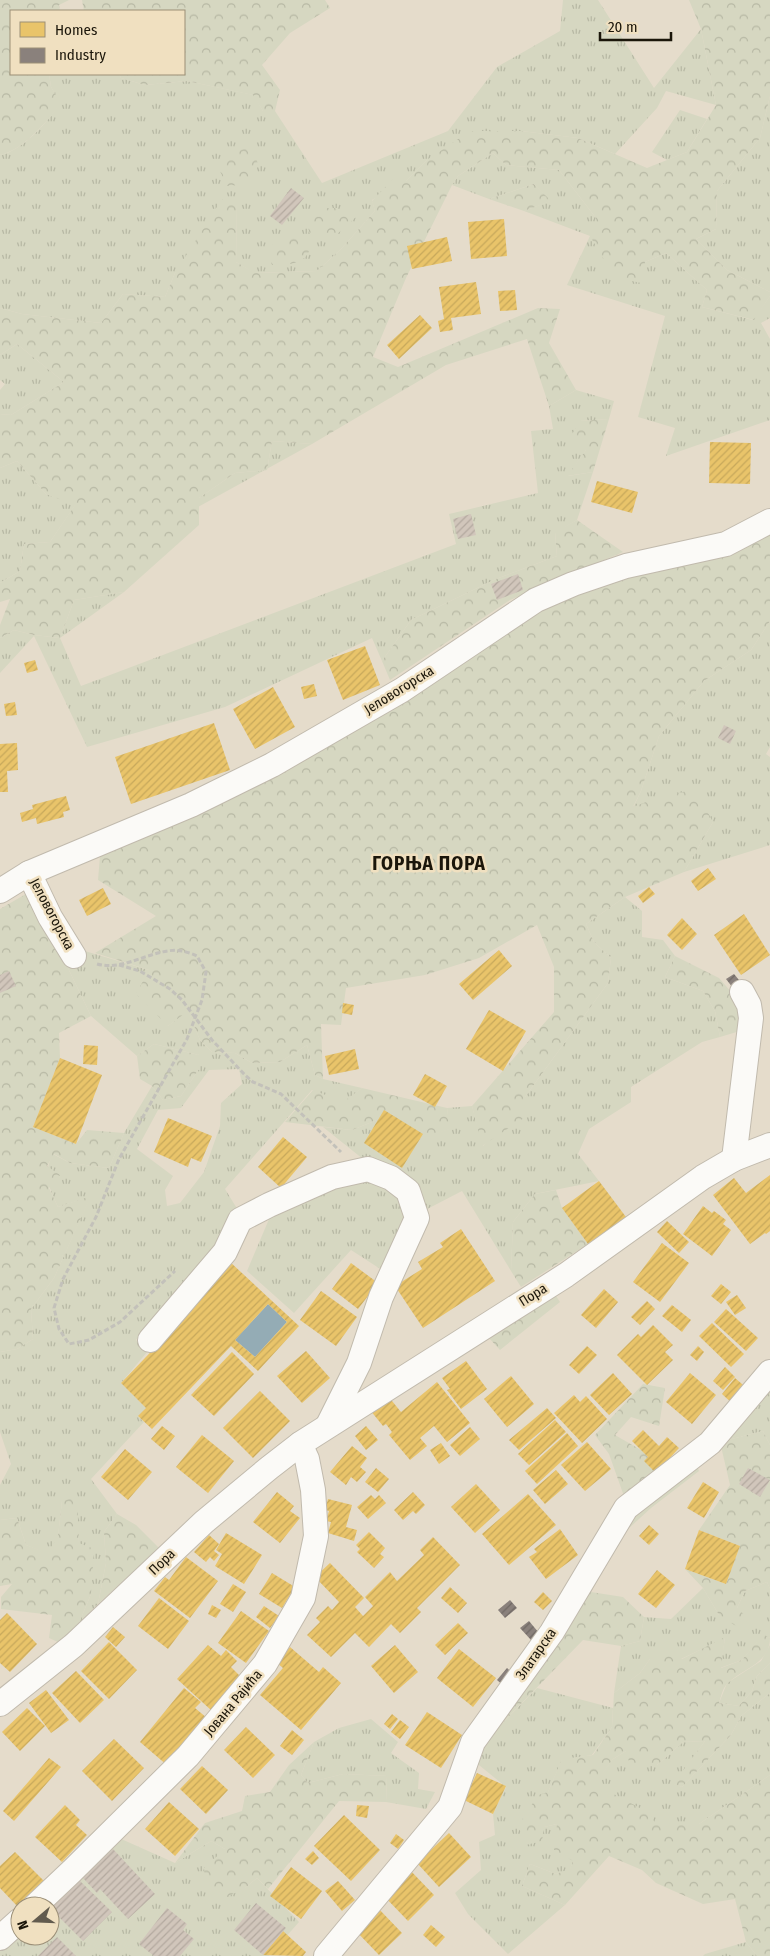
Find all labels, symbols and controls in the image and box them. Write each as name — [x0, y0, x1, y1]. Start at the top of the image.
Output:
legend — [10, 10, 185, 75]
scale bar — [600, 10, 671, 42]
text: 20 m — [608, 18, 638, 36]
text: Homes — [55, 21, 97, 39]
text: Industry — [55, 46, 106, 64]
street label: Јеловогорска — [361, 662, 437, 718]
district label: ГОРЊА ПОРА — [372, 852, 486, 875]
street label: Јеловогорска — [26, 875, 78, 953]
street label: Пора — [516, 1280, 550, 1310]
street label: Пора — [145, 1545, 179, 1579]
street label: Златарска — [512, 1625, 560, 1683]
street label: Јована Рајића — [200, 1666, 266, 1740]
north arrow — [10, 1896, 60, 1946]
text: N — [14, 1918, 33, 1932]

